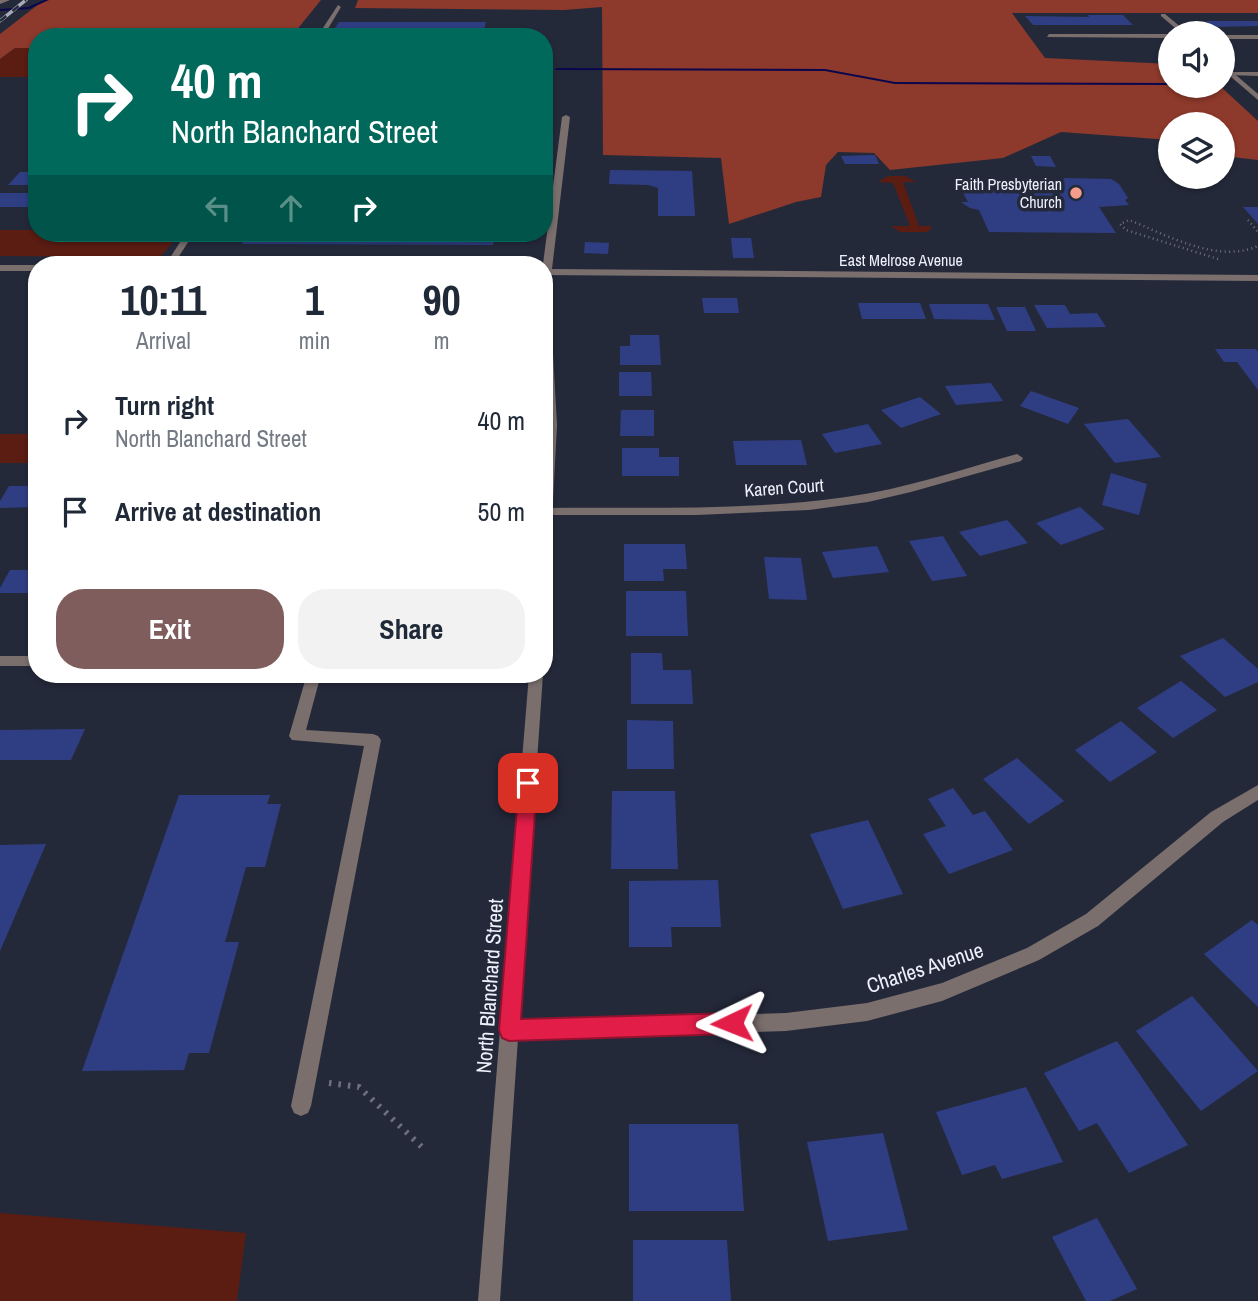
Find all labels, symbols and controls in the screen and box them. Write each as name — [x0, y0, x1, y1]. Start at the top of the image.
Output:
map controls — [1158, 21, 1235, 189]
button: sound — [1158, 21, 1235, 98]
text: 40 m — [171, 47, 263, 113]
icon: right — [56, 56, 147, 147]
text: North Blanchard Street — [171, 110, 438, 153]
button: layers — [1158, 112, 1235, 189]
place label: Faith Presbyterian Church — [955, 173, 1062, 213]
marker: Faith Presbyterian Church — [1068, 185, 1084, 201]
icon: left — [199, 189, 237, 227]
icon: ahead — [272, 189, 310, 227]
icon: right — [345, 189, 383, 227]
street label: East Melrose Avenue — [839, 249, 963, 271]
text: 10:11 — [120, 272, 206, 328]
text: 1 — [305, 272, 324, 328]
text: 90 — [422, 272, 461, 328]
text: Arrival — [136, 325, 191, 356]
text: min — [299, 325, 330, 356]
text: m — [434, 325, 449, 356]
text: Turn right — [115, 388, 214, 423]
icon: right — [56, 402, 94, 440]
text: 40 m — [478, 403, 525, 438]
text: North Blanchard Street — [115, 423, 307, 454]
street label: Karen Court — [743, 472, 825, 503]
icon: arrive — [56, 493, 94, 531]
text: Arrive at destination — [115, 494, 321, 529]
text: 50 m — [478, 494, 525, 529]
button: Exit — [56, 589, 284, 669]
button: Share — [298, 589, 525, 669]
pin — [498, 753, 558, 813]
icon: arrive — [509, 764, 547, 802]
street label: North Blanchard Street — [469, 897, 510, 1074]
street label: Charles Avenue — [863, 935, 987, 1000]
position arrow — [695, 986, 769, 1060]

